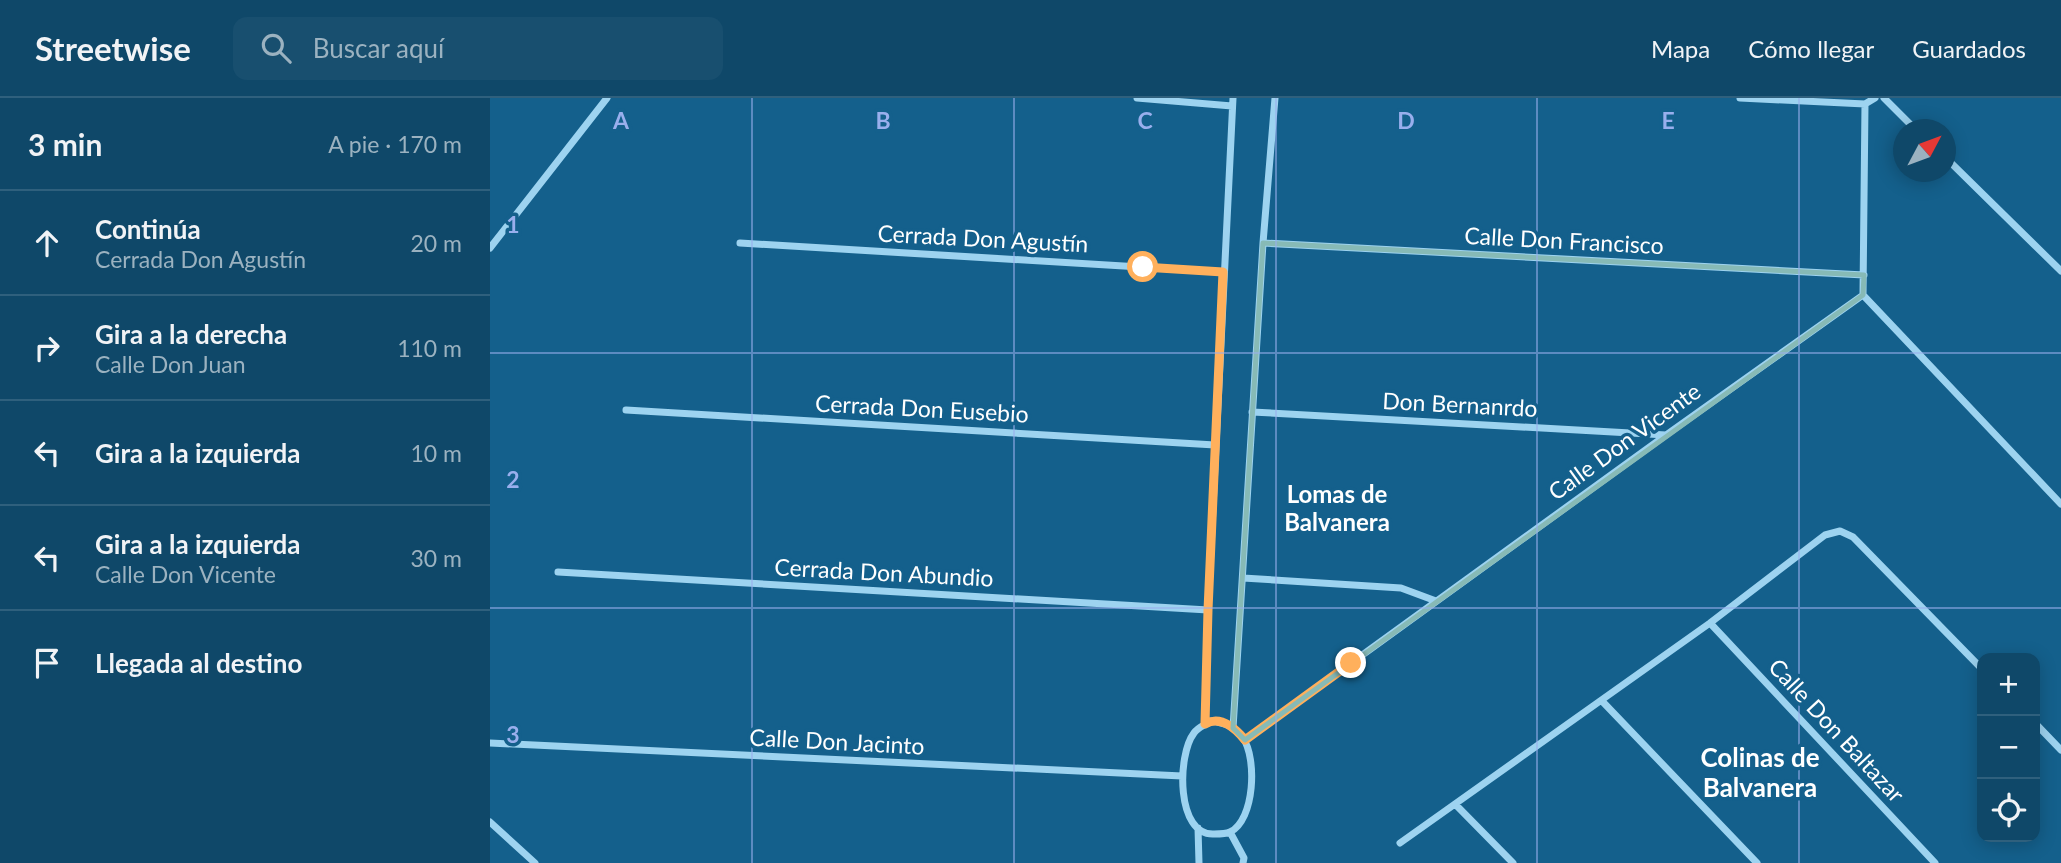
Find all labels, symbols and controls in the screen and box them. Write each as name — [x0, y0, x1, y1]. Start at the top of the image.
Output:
search box — [233, 17, 723, 80]
text: Streetwise — [35, 28, 191, 68]
icon: search — [257, 29, 295, 67]
text: Buscar aquí — [313, 32, 444, 64]
text: Mapa — [1651, 34, 1710, 63]
text: Cómo llegar — [1748, 34, 1874, 63]
text: Guardados — [1912, 34, 2026, 63]
text: A — [612, 106, 630, 134]
text: B — [875, 106, 891, 134]
text: C — [1137, 106, 1153, 134]
text: D — [1397, 106, 1415, 134]
text: E — [1661, 106, 1675, 134]
north arrow — [1893, 119, 1956, 182]
text: 3 min — [28, 126, 102, 162]
text: A pie · 170 m — [328, 130, 462, 158]
text: 1 — [506, 210, 520, 238]
text: Continúa — [95, 213, 201, 245]
street label: Cerrada Don Agustín — [877, 218, 1089, 258]
street label: Calle Don Francisco — [1464, 221, 1664, 259]
icon: ahead — [28, 224, 66, 262]
text: 20 m — [411, 229, 462, 257]
text: Cerrada Don Agustín — [95, 245, 306, 273]
route start — [1127, 251, 1158, 282]
text: Gira a la derecha — [95, 318, 287, 350]
icon: right — [28, 329, 66, 367]
text: 110 m — [397, 334, 462, 362]
text: Calle Don Juan — [95, 350, 246, 378]
street label: Calle Don Vicente — [1543, 376, 1705, 506]
street label: Don Bernanrdo — [1382, 386, 1538, 422]
street label: Cerrada Don Eusebio — [815, 388, 1029, 428]
icon: left — [28, 434, 66, 472]
text: Gira a la izquierda — [95, 437, 301, 469]
text: 10 m — [411, 439, 462, 467]
text: 2 — [506, 465, 520, 493]
district label: Lomas de Balvanera — [1284, 479, 1390, 536]
text: Gira a la izquierda — [95, 528, 301, 560]
icon: left — [28, 539, 66, 577]
text: 30 m — [411, 544, 462, 572]
street label: Cerrada Don Abundio — [774, 552, 994, 592]
text: Calle Don Vicente — [95, 560, 276, 588]
icon: arrive — [28, 644, 66, 682]
text: Llegada al destino — [95, 647, 302, 679]
route end — [1335, 647, 1366, 678]
street label: Calle Don Baltazar — [1763, 652, 1911, 808]
map controls — [1977, 653, 2040, 842]
button: + — [1977, 653, 2040, 716]
button: − — [1977, 716, 2040, 779]
text: 3 — [506, 720, 520, 748]
street label: Calle Don Jacinto — [749, 722, 925, 760]
district label: Colinas de Balvanera — [1700, 741, 1820, 803]
button: locate — [1977, 779, 2040, 842]

